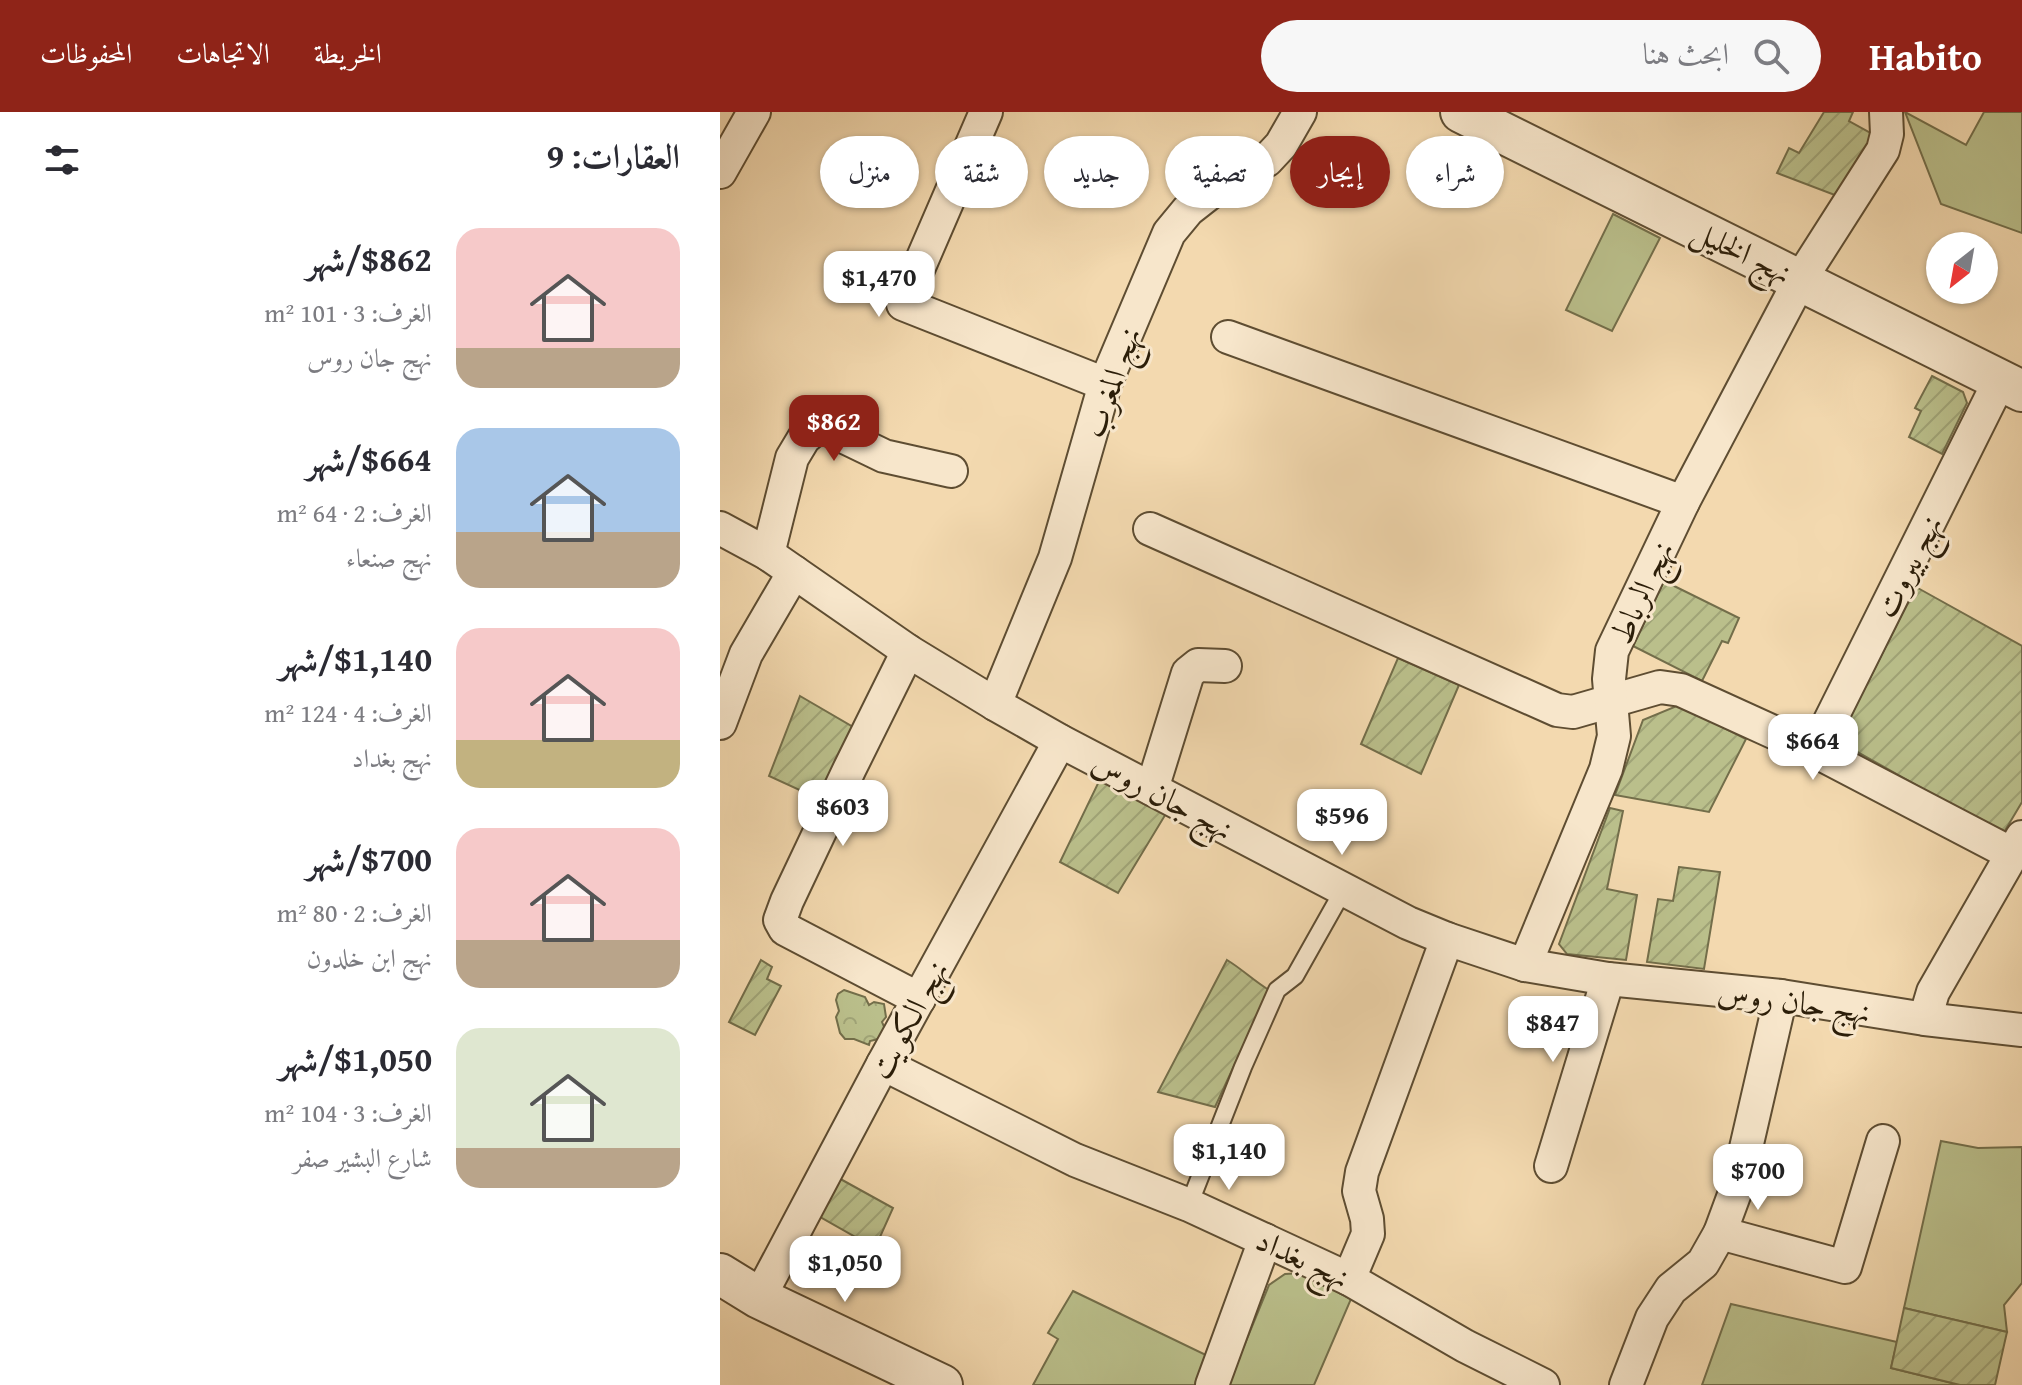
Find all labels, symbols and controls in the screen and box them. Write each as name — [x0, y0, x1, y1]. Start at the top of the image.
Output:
search box — [1261, 20, 1821, 92]
text: Habito — [1869, 28, 1982, 84]
text: ابحث هنا — [1642, 31, 1729, 75]
text: المحفوظات — [40, 32, 132, 73]
text: الاتجاهات — [176, 32, 270, 73]
text: الخريطة — [314, 32, 382, 73]
icon: search — [1749, 34, 1793, 78]
text: العقارات: 9 — [546, 131, 680, 180]
chip: منزل — [820, 136, 919, 208]
chip: شقة — [935, 136, 1028, 208]
chip: جديد — [1044, 136, 1149, 208]
chip: تصفية — [1165, 136, 1274, 208]
chip: إيجار — [1290, 136, 1390, 208]
chip: شراء — [1406, 136, 1504, 208]
icon: filters — [40, 138, 84, 182]
street label: نهج الخليل — [1682, 207, 1800, 300]
north arrow — [1926, 232, 1998, 304]
map controls — [1926, 232, 1998, 304]
text: $862/شهر — [306, 234, 432, 283]
pin: $1,470 — [814, 251, 944, 319]
text: $1,470 — [842, 257, 916, 296]
icon: home — [520, 260, 616, 356]
text: الغرف: 3 · 101 m² — [264, 293, 432, 332]
street label: نهج المغرب — [1069, 320, 1157, 446]
text: نهج جان روس — [307, 338, 432, 377]
pin: $862 — [787, 395, 881, 463]
text: $862 — [807, 401, 861, 440]
text: $664/شهر — [306, 434, 432, 483]
icon: home — [520, 460, 616, 556]
text: الغرف: 2 · 64 m² — [277, 493, 432, 532]
street label: نهج بيروت — [1862, 506, 1958, 628]
street label: نهج الرباط — [1597, 533, 1690, 653]
text: نهج صنعاء — [346, 538, 432, 577]
text: $1,140/شهر — [279, 634, 432, 683]
icon: home — [520, 660, 616, 756]
text: الغرف: 4 · 124 m² — [264, 693, 432, 732]
pin: $664 — [1766, 714, 1860, 782]
text: $664 — [1786, 720, 1840, 759]
text: نهج بغداد — [352, 738, 432, 777]
street label: نهج جان روس — [1082, 738, 1242, 856]
pin: $603 — [796, 780, 890, 848]
text: $603 — [816, 786, 870, 825]
pin: $596 — [1295, 789, 1389, 857]
text: $596 — [1315, 795, 1369, 834]
text: $700/شهر — [306, 834, 432, 883]
icon: home — [520, 860, 616, 956]
text: الغرف: 2 · 80 m² — [277, 893, 432, 932]
text: نهج ابن خلدون — [306, 938, 432, 977]
street label: نهج الكويت — [856, 951, 964, 1089]
street label: نهج جان روس — [1714, 967, 1873, 1040]
pin: $847 — [1506, 996, 1600, 1064]
text: $847 — [1526, 1002, 1580, 1041]
text: $1,050/شهر — [279, 1034, 432, 1083]
icon: home — [520, 1060, 616, 1156]
text: الغرف: 3 · 104 m² — [264, 1093, 432, 1132]
pin: $1,140 — [1164, 1124, 1294, 1192]
text: $1,140 — [1192, 1130, 1266, 1169]
text: شارع البشير صفر — [293, 1138, 432, 1177]
pin: $700 — [1711, 1144, 1805, 1212]
text: $700 — [1731, 1150, 1785, 1189]
street label: نهج بغداد — [1246, 1216, 1358, 1305]
pin: $1,050 — [780, 1236, 910, 1304]
text: $1,050 — [808, 1242, 882, 1281]

